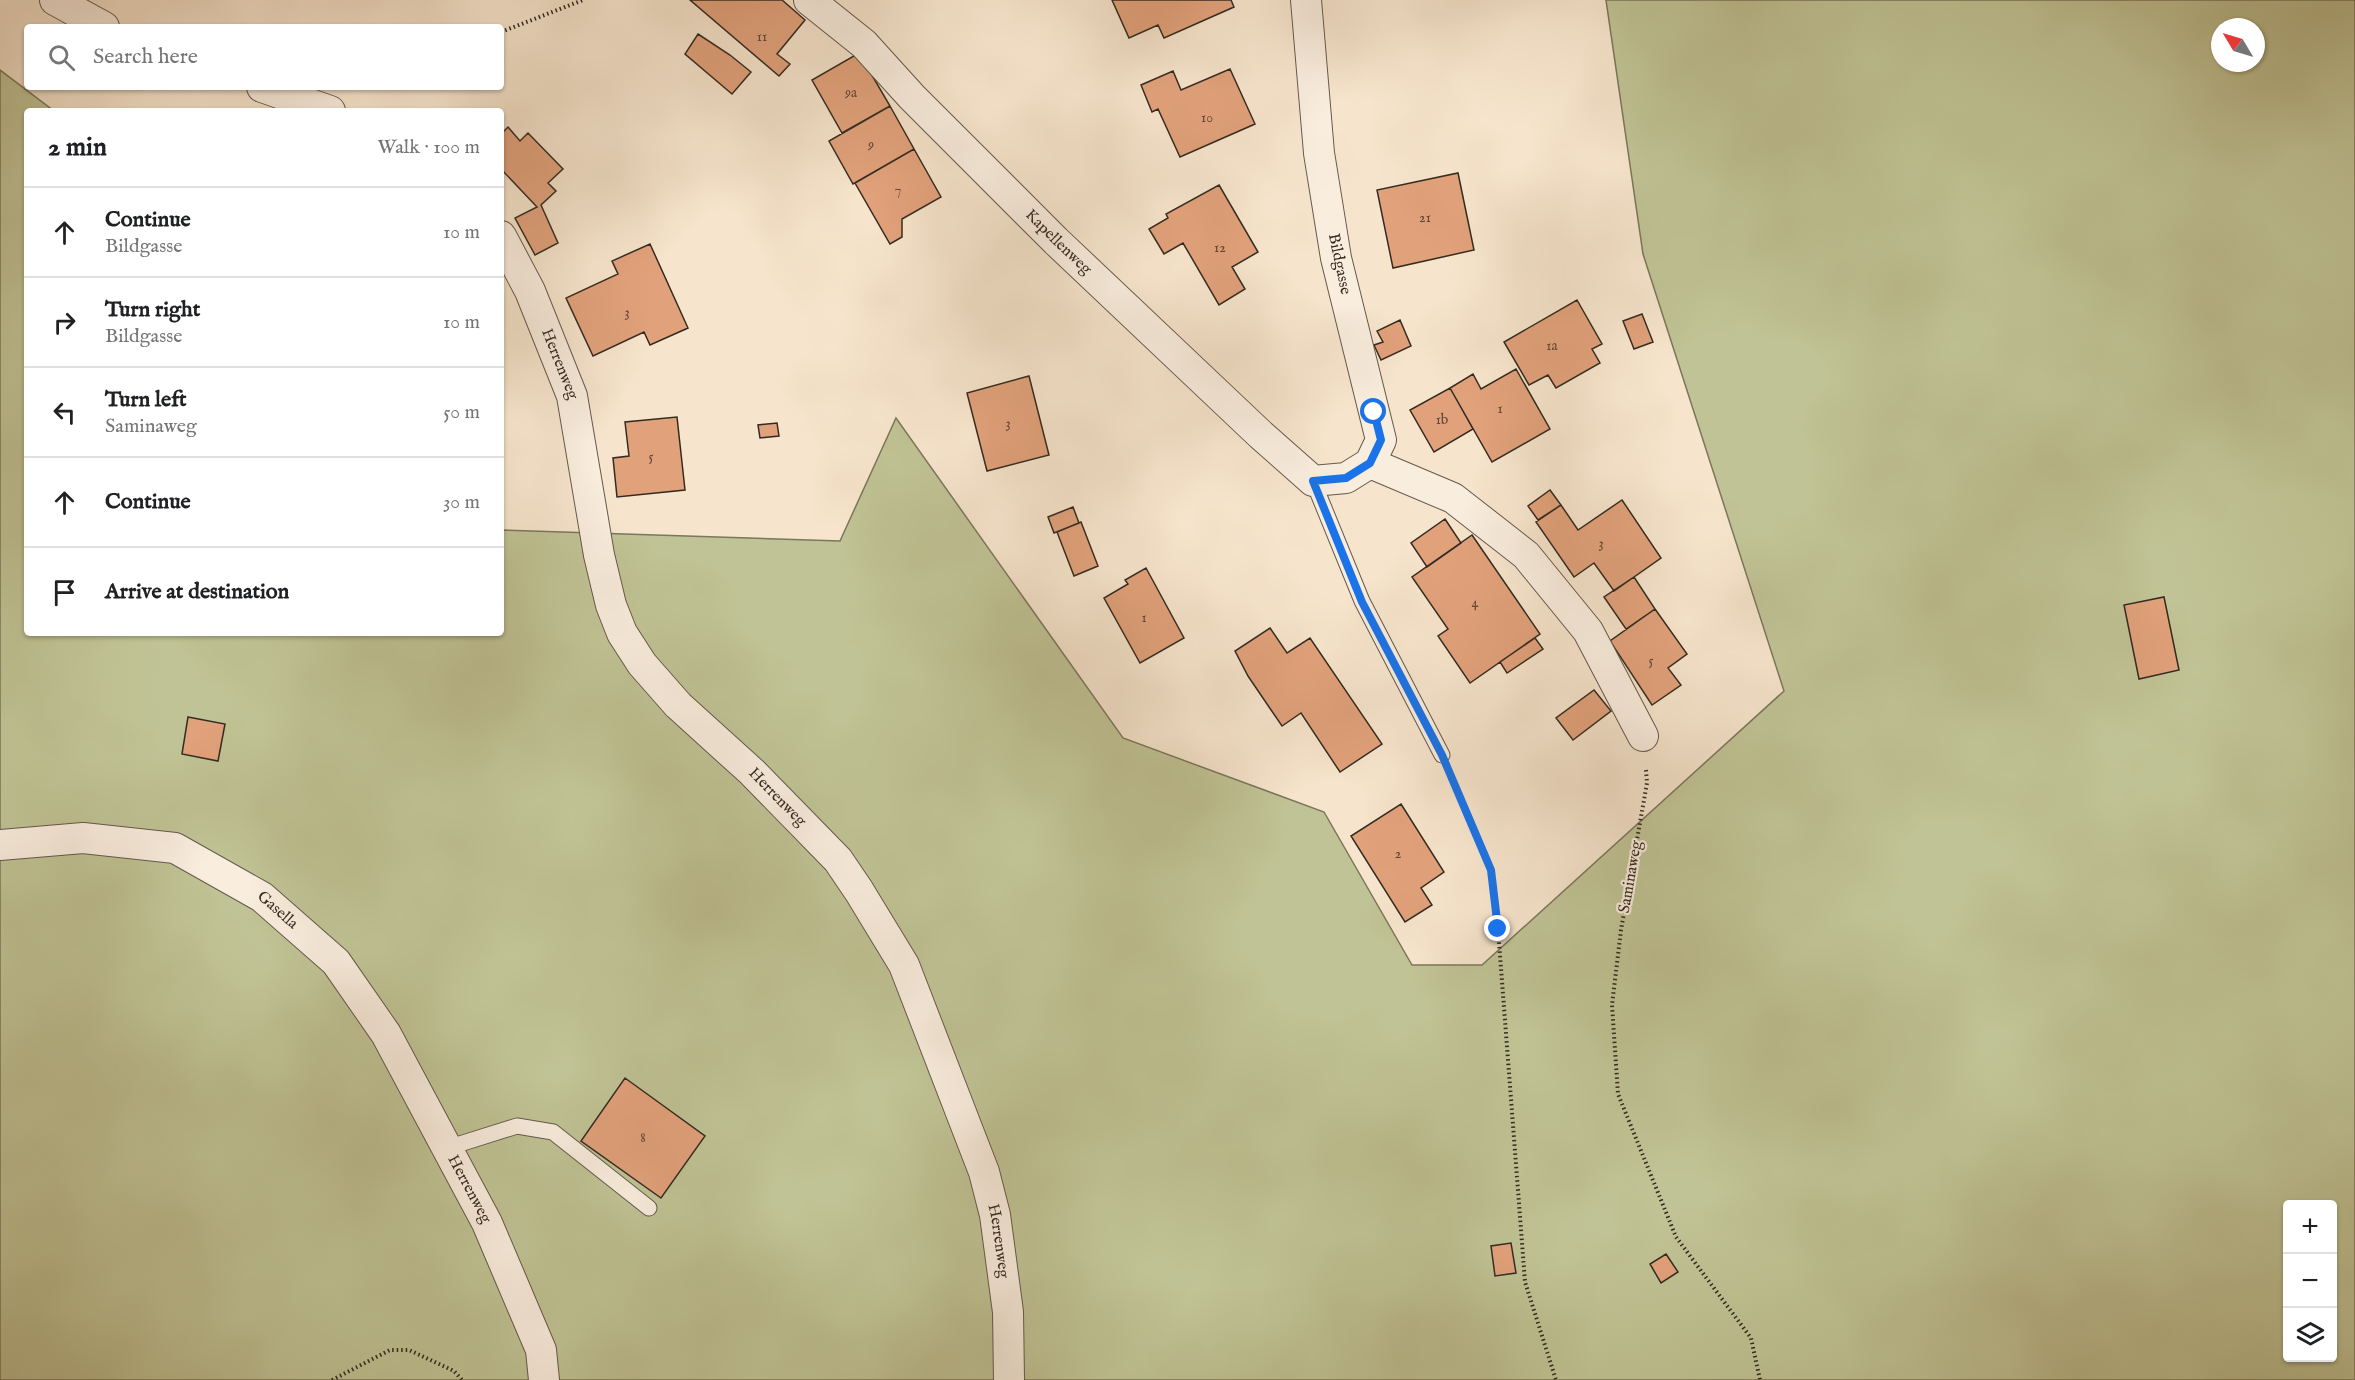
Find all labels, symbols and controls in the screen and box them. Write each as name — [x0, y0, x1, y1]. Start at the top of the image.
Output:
north arrow — [2211, 18, 2265, 72]
search box — [24, 24, 504, 90]
house number: 11 — [757, 28, 767, 46]
icon: search — [45, 41, 78, 74]
text: Search here — [93, 43, 198, 71]
house number: 9a — [844, 84, 858, 102]
house number: 10 — [1201, 109, 1213, 127]
text: 2 min — [48, 131, 107, 164]
text: Walk · 100 m — [377, 135, 480, 160]
house number: 9 — [867, 136, 874, 154]
house number: 7 — [895, 181, 901, 199]
street label: Kapellenweg — [1020, 205, 1096, 279]
text: Continue — [105, 206, 191, 234]
house number: 21 — [1419, 209, 1431, 227]
icon: ahead — [48, 216, 81, 249]
text: 10 m — [443, 220, 480, 245]
street label: Bildgasse — [1323, 232, 1355, 296]
text: Bildgasse — [105, 234, 182, 259]
house number: 12 — [1214, 239, 1226, 257]
text: Turn right — [105, 296, 200, 324]
house number: 3 — [624, 304, 630, 322]
icon: right — [48, 306, 81, 339]
text: 10 m — [443, 310, 480, 335]
text: Bildgasse — [105, 324, 182, 349]
street label: Herrenweg — [536, 326, 583, 403]
house number: 1a — [1546, 337, 1559, 355]
text: Turn left — [105, 386, 187, 414]
icon: left — [48, 396, 81, 429]
route start — [1360, 398, 1386, 424]
text: 50 m — [443, 400, 480, 425]
house number: 1 — [1497, 400, 1503, 418]
house number: 1b — [1436, 411, 1448, 429]
text: Saminaweg — [105, 414, 197, 439]
house number: 3 — [1005, 415, 1011, 433]
house number: 5 — [648, 448, 654, 466]
icon: ahead — [48, 486, 81, 519]
text: Continue — [105, 488, 191, 516]
text: 30 m — [443, 490, 480, 515]
house number: 3 — [1598, 535, 1604, 553]
icon: arrive — [48, 576, 81, 609]
text: Arrive at destination — [105, 578, 289, 606]
house number: 4 — [1472, 594, 1479, 612]
house number: 1 — [1141, 609, 1147, 627]
house number: 5 — [1648, 652, 1654, 670]
street label: Herrenweg — [744, 764, 810, 831]
street label: Saminaweg — [1615, 839, 1647, 915]
house number: 2 — [1395, 845, 1402, 863]
street label: Gasella — [253, 887, 302, 934]
route end — [1484, 915, 1510, 941]
house number: 8 — [640, 1129, 646, 1147]
street label: Herrenweg — [443, 1152, 496, 1227]
map controls — [2283, 1200, 2337, 1362]
button: + — [2283, 1200, 2337, 1254]
street label: Herrenweg — [983, 1202, 1013, 1280]
button: − — [2283, 1254, 2337, 1308]
button: layers — [2283, 1308, 2337, 1362]

